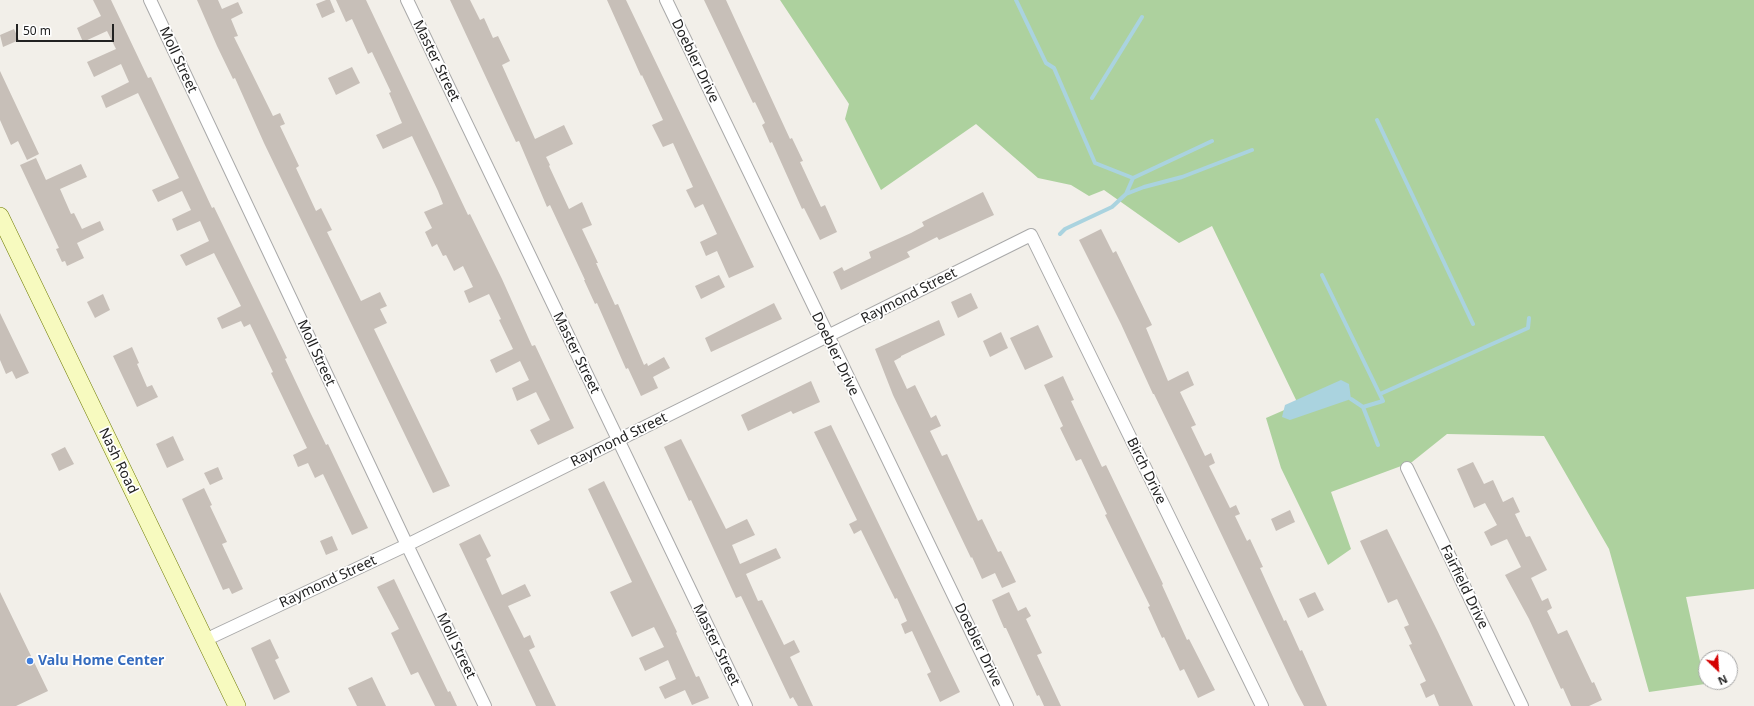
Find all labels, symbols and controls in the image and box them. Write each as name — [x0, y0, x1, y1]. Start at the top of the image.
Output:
scale bar — [18, 16, 116, 42]
street label: Master Street — [409, 17, 463, 105]
street label: Doebler Drive — [668, 17, 722, 105]
text: 50 m — [23, 22, 51, 39]
street label: Moll Street — [155, 24, 201, 96]
street label: Raymond Street — [858, 265, 960, 327]
street label: Master Street — [549, 309, 603, 397]
street label: Doebler Drive — [808, 310, 862, 398]
street label: Moll Street — [293, 317, 339, 389]
street label: Raymond Street — [568, 409, 670, 471]
street label: Nash Road — [95, 425, 141, 497]
street label: Birch Drive — [1123, 435, 1169, 507]
street label: Fairfield Drive — [1436, 542, 1492, 632]
street label: Raymond Street — [277, 552, 379, 612]
street label: Master Street — [689, 601, 743, 689]
street label: Doebler Drive — [951, 601, 1005, 689]
street label: Moll Street — [433, 610, 479, 682]
north arrow — [1698, 650, 1738, 690]
place label: Valu Home Center — [38, 653, 164, 669]
marker: Valu Home Center — [25, 656, 35, 666]
text: N — [1716, 672, 1730, 689]

